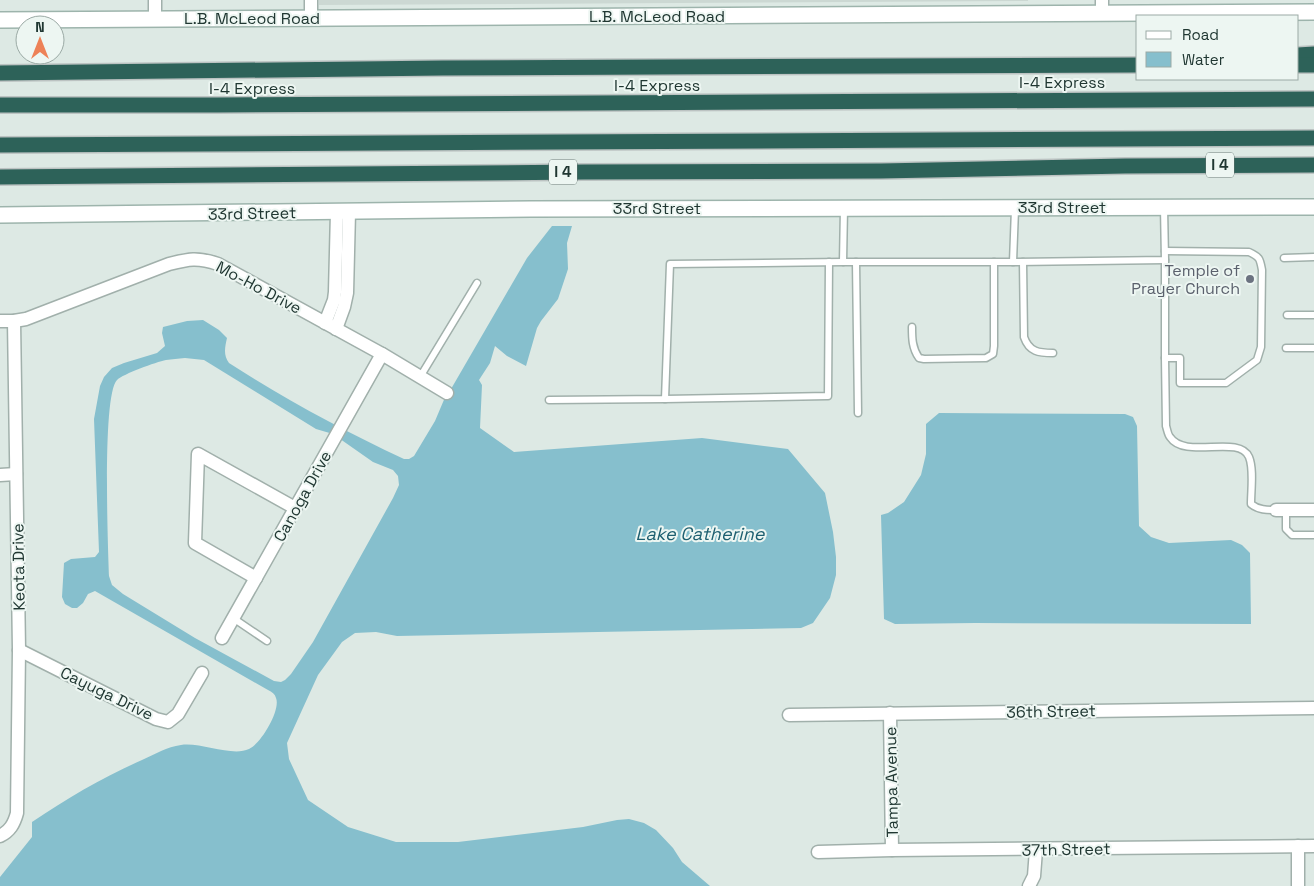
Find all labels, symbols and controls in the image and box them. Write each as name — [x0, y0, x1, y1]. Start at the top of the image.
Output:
street label: L.B. McLeod Road — [589, 6, 725, 27]
street label: L.B. McLeod Road — [184, 8, 320, 29]
north arrow — [15, 15, 65, 65]
legend — [1136, 15, 1299, 80]
text: N — [35, 18, 45, 36]
text: Road — [1182, 25, 1219, 44]
text: Water — [1182, 50, 1225, 69]
street label: I-4 Express — [1019, 72, 1105, 93]
street label: I-4 Express — [614, 75, 700, 96]
street label: I-4 Express — [209, 78, 295, 99]
road number: I 4 — [1206, 152, 1234, 178]
road number: I 4 — [549, 160, 577, 184]
street label: 33rd Street — [1018, 197, 1106, 218]
street label: 33rd Street — [613, 198, 701, 219]
street label: 33rd Street — [208, 202, 296, 225]
street label: Mo-Ho Drive — [212, 256, 305, 319]
place label: Temple of Prayer Church — [1131, 260, 1240, 299]
marker: Temple of Prayer Church — [1244, 273, 1256, 285]
street label: Canoga Drive — [269, 447, 336, 546]
water label: Lake Catherine — [636, 522, 766, 545]
street label: Keota Drive — [7, 523, 30, 611]
street label: Cayuga Drive — [57, 662, 157, 725]
street label: 36th Street — [1006, 700, 1096, 723]
street label: Tampa Avenue — [880, 726, 903, 838]
street label: 37th Street — [1021, 838, 1111, 861]

